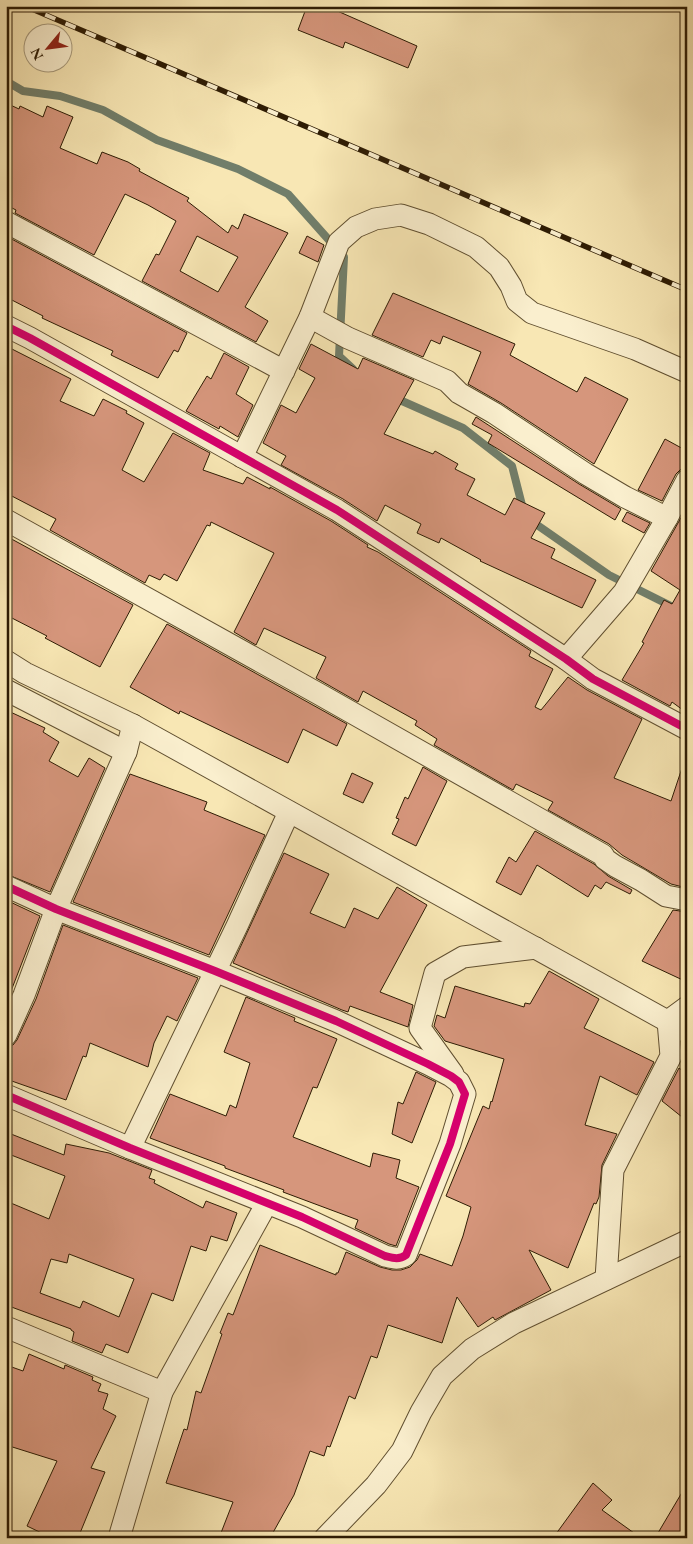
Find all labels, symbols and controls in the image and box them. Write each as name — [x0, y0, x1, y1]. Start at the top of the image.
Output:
north arrow — [22, 22, 72, 72]
text: N — [26, 44, 47, 64]

